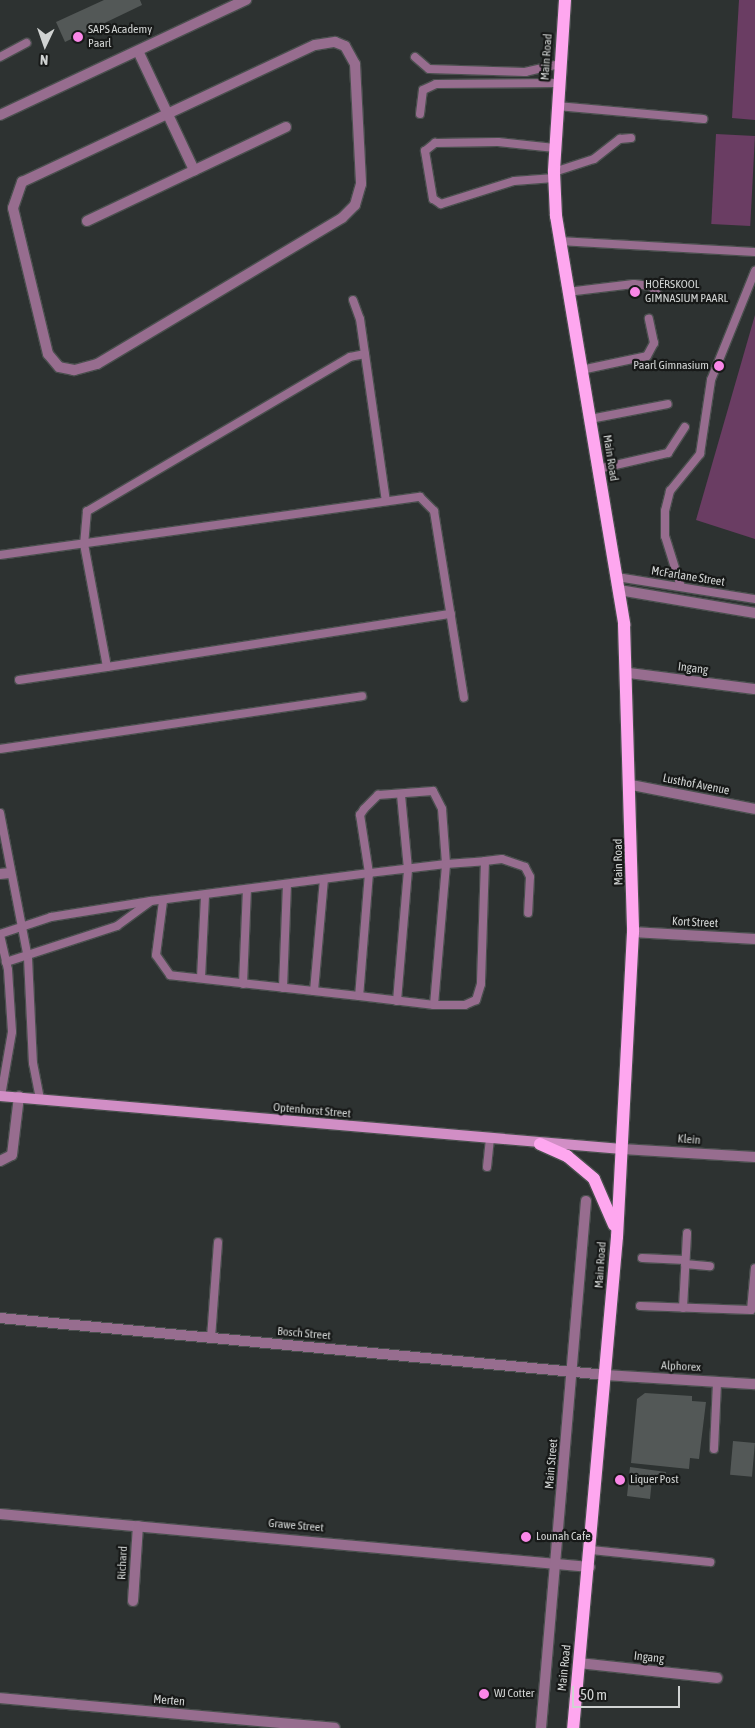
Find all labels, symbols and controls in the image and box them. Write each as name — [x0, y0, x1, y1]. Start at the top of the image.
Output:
north arrow — [20, 20, 70, 70]
place label: SAPS Academy Paarl — [88, 23, 152, 51]
marker: SAPS Academy Paarl — [72, 31, 84, 43]
street label: Main Road — [538, 33, 556, 81]
text: N — [40, 52, 49, 68]
place label: HOËRSKOOL GIMNASIUM PAARL — [645, 278, 728, 306]
marker: HOËRSKOOL GIMNASIUM PAARL — [629, 286, 641, 298]
place label: Paarl Gimnasium — [633, 359, 709, 373]
marker: Paarl Gimnasium — [713, 360, 725, 372]
street label: Main Road — [599, 434, 621, 482]
street label: McFarlane Street — [650, 564, 726, 590]
street label: Ingang — [677, 660, 709, 678]
street label: Lusthof Avenue — [661, 771, 731, 799]
street label: Main Road — [611, 839, 627, 885]
street label: Kort Street — [672, 915, 718, 931]
street label: Optenhorst Street — [273, 1100, 351, 1122]
street label: Klein — [677, 1132, 701, 1148]
street label: Main Road — [592, 1241, 610, 1289]
street label: Bosch Street — [277, 1324, 331, 1344]
street label: Alphorex — [661, 1359, 701, 1375]
street label: Main Street — [543, 1438, 561, 1490]
place label: Liquer Post — [630, 1473, 679, 1487]
marker: Liquer Post — [614, 1474, 626, 1486]
street label: Grawe Street — [268, 1516, 324, 1536]
place label: Lounah Cafe — [536, 1530, 591, 1544]
marker: Lounah Cafe — [520, 1531, 532, 1543]
street label: Richard — [115, 1546, 131, 1580]
street label: Main Road — [555, 1644, 575, 1692]
street label: Ingang — [633, 1649, 665, 1667]
scale bar — [575, 1676, 682, 1708]
text: 50 m — [580, 1686, 607, 1703]
place label: WJ Cotter — [494, 1687, 534, 1701]
marker: WJ Cotter — [478, 1688, 490, 1700]
street label: Merten — [153, 1692, 185, 1710]

